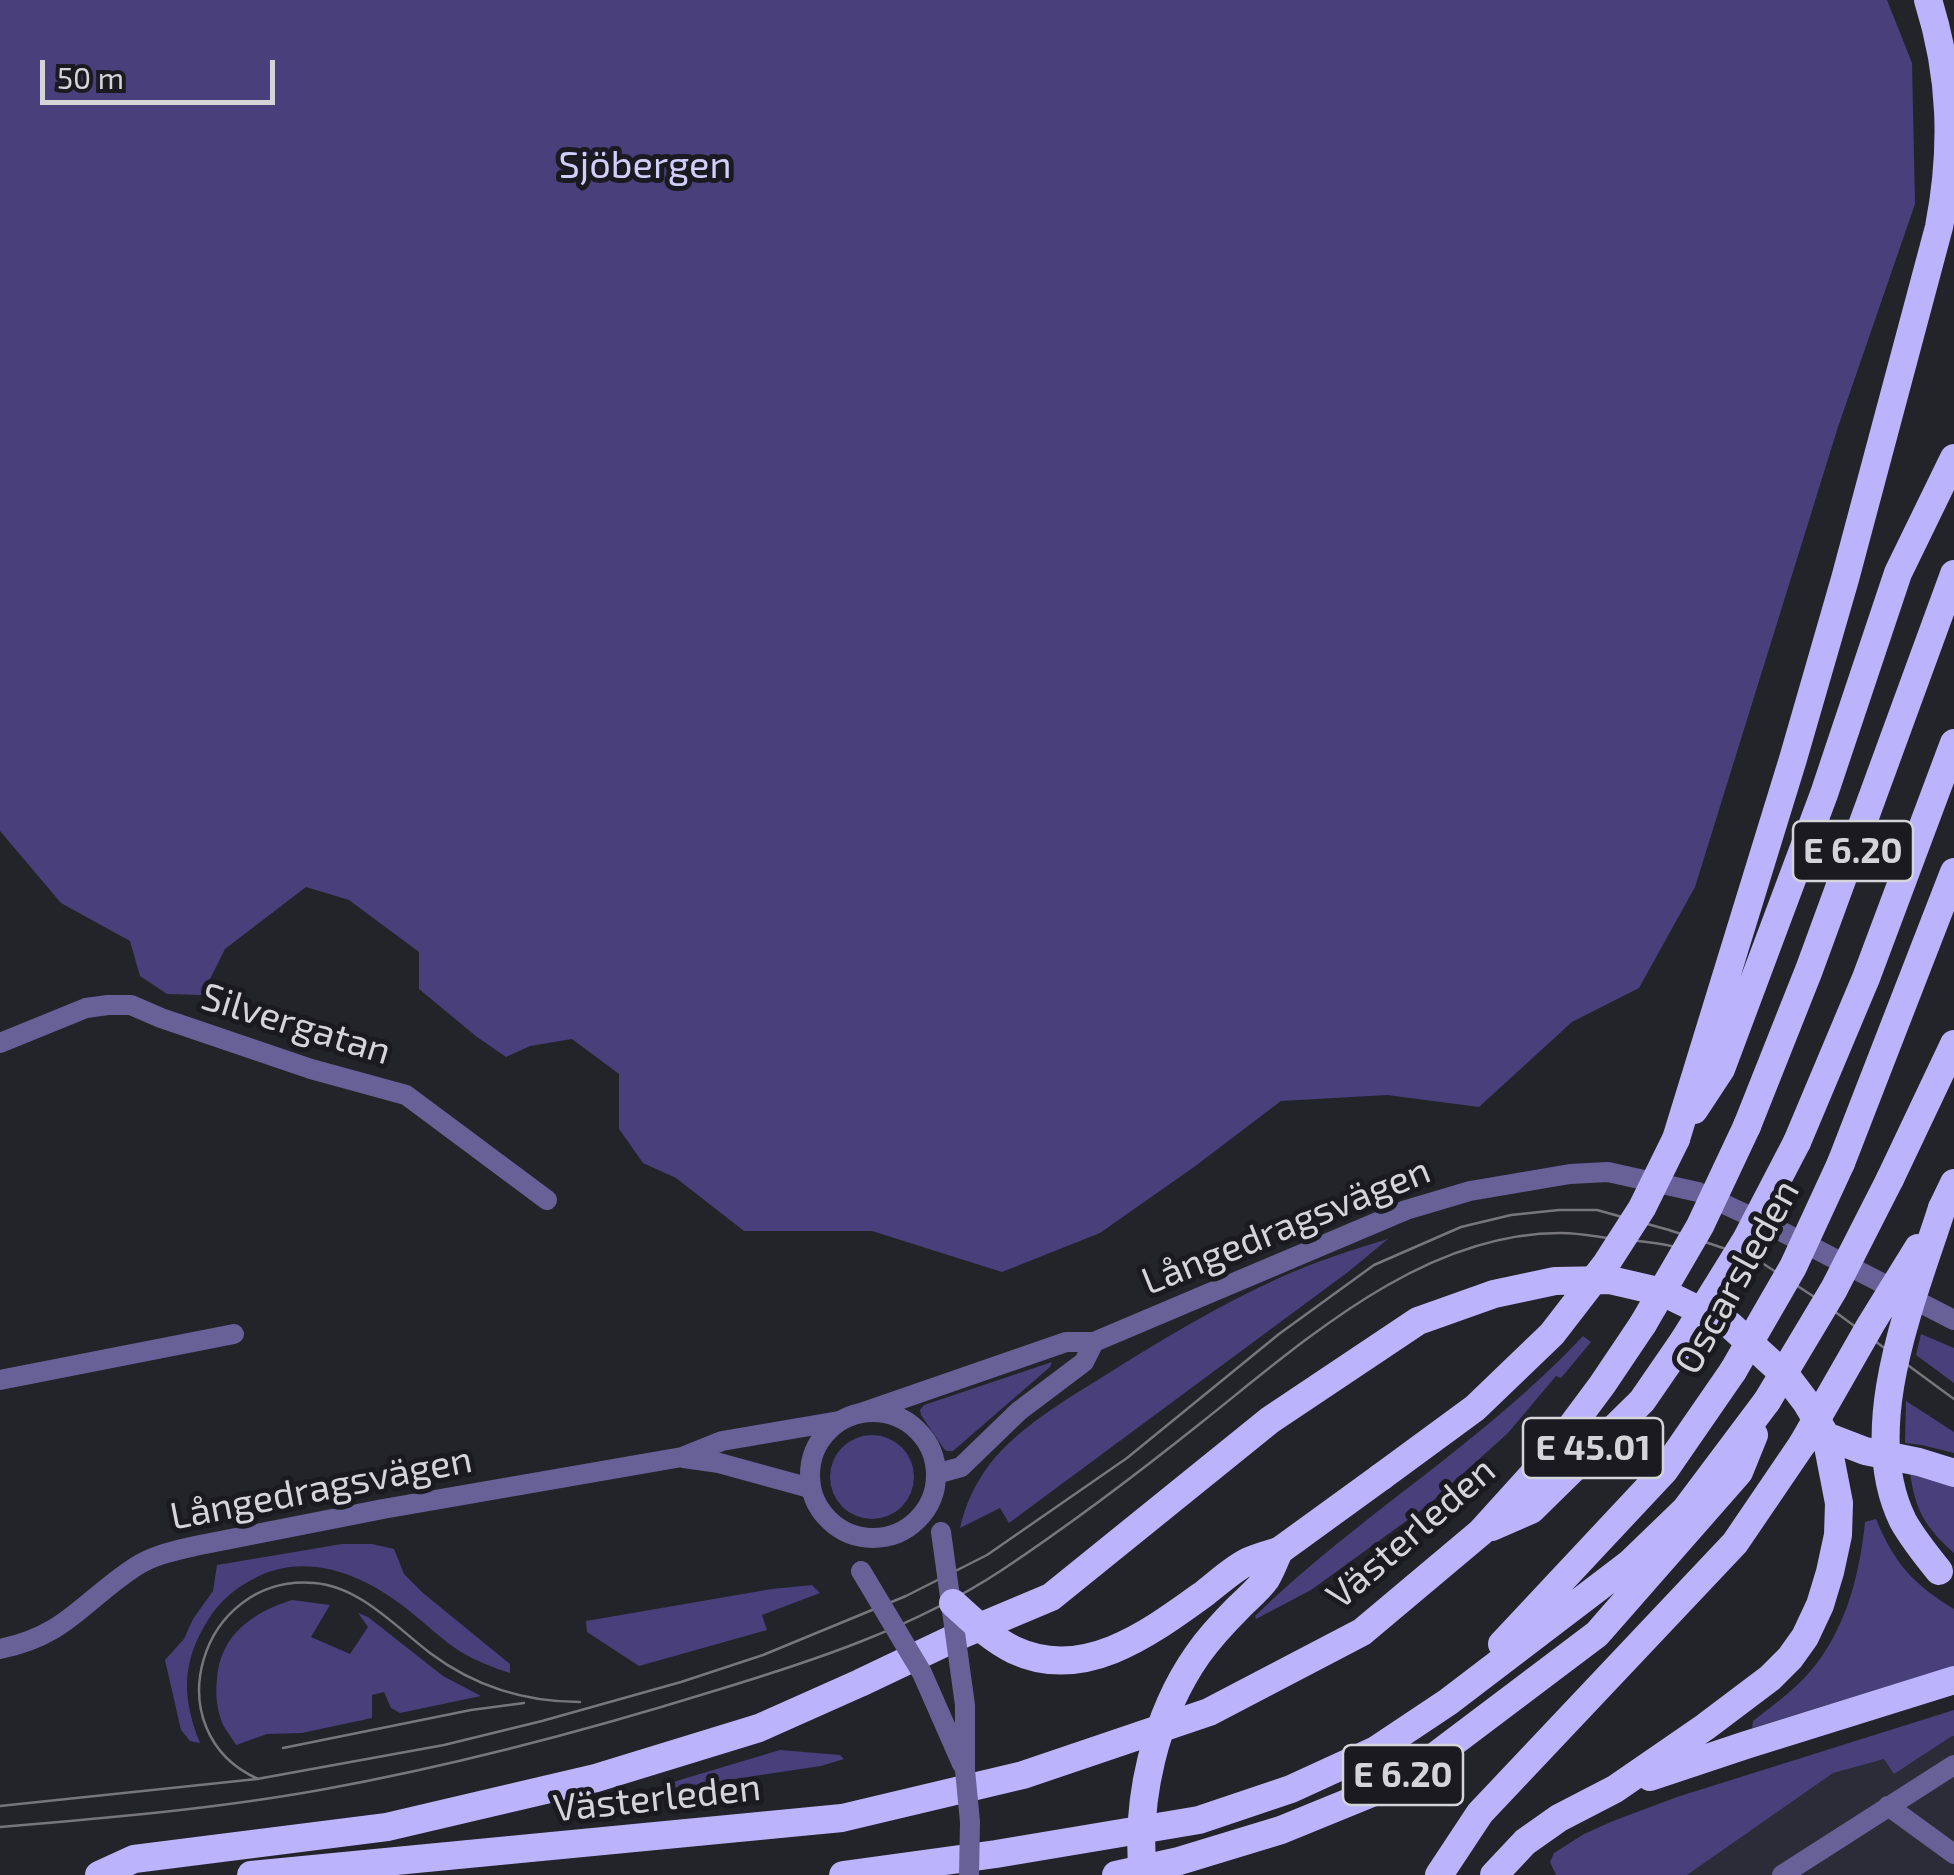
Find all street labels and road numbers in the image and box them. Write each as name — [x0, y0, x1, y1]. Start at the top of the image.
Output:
road number: E 6.20 — [1793, 821, 1913, 881]
street label: Silvergatan — [196, 974, 396, 1074]
street label: Långedragsvägen — [1135, 1147, 1437, 1305]
street label: Oscarsleden — [1665, 1172, 1809, 1382]
road number: E 45.01 — [1523, 1418, 1663, 1478]
street label: Långedragsvägen — [166, 1436, 476, 1540]
street label: Västerleden — [1317, 1447, 1505, 1619]
road number: E 6.20 — [1343, 1745, 1463, 1805]
street label: Västerleden — [551, 1764, 763, 1832]

